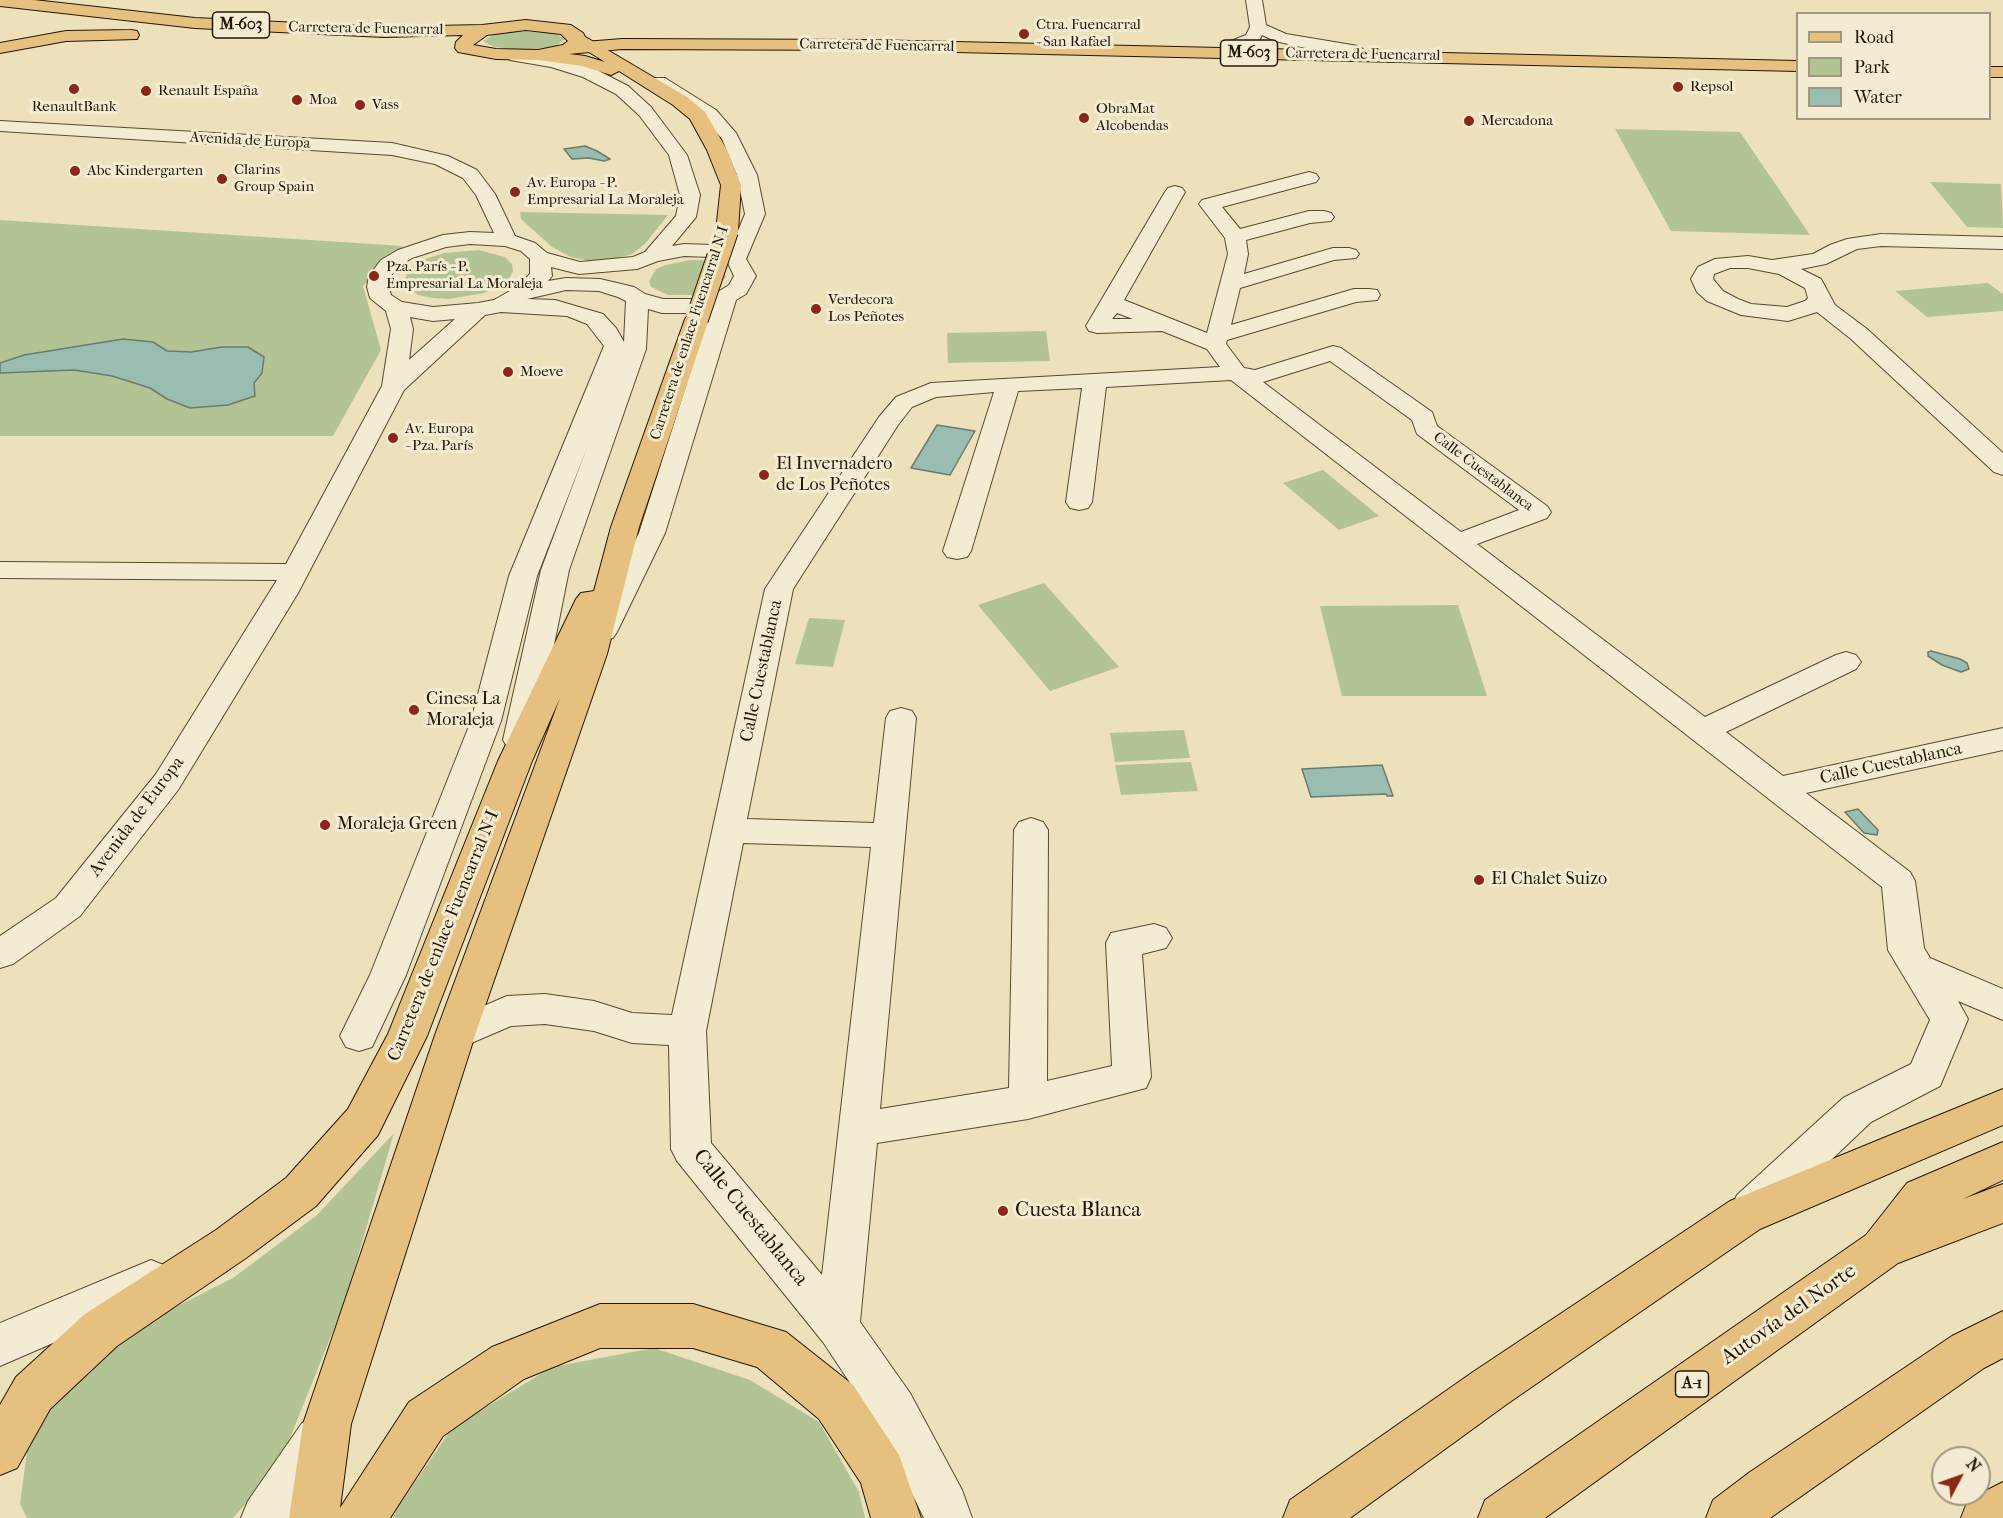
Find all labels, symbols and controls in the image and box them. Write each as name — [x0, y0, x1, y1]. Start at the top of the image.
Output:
road number: M-603 — [212, 12, 270, 38]
legend — [1796, 12, 1991, 120]
place label: Ctra. Fuencarral - San Rafael — [1036, 16, 1141, 51]
street label: Carretera de Fuencarral — [288, 19, 444, 39]
marker: Ctra. Fuencarral - San Rafael — [1017, 27, 1031, 41]
text: Road — [1854, 27, 1894, 48]
street label: Carretera de Fuencarral — [799, 36, 955, 56]
road number: M-603 — [1220, 40, 1278, 66]
street label: Carretera de Fuencarral — [1285, 45, 1441, 65]
text: Park — [1854, 57, 1890, 78]
place label: Repsol — [1690, 78, 1733, 96]
marker: Repsol — [1671, 80, 1685, 94]
marker: RenaultBank — [67, 82, 81, 96]
place label: Renault España — [158, 82, 258, 100]
marker: Renault España — [139, 84, 153, 98]
text: Water — [1854, 87, 1902, 108]
place label: Moa — [309, 91, 337, 109]
marker: Moa — [290, 93, 304, 107]
place label: Vass — [372, 96, 399, 114]
place label: RenaultBank — [32, 98, 116, 116]
marker: Vass — [353, 98, 367, 112]
place label: ObraMat Alcobendas — [1096, 100, 1169, 135]
marker: ObraMat Alcobendas — [1077, 111, 1091, 125]
place label: Mercadona — [1481, 112, 1553, 130]
marker: Mercadona — [1462, 114, 1476, 128]
street label: Avenida de Europa — [189, 129, 311, 153]
place label: Clarins Group Spain — [234, 161, 314, 196]
place label: Abc Kindergarten — [87, 162, 203, 180]
marker: Abc Kindergarten — [68, 164, 82, 178]
marker: Clarins Group Spain — [215, 172, 229, 186]
place label: Av. Europa - P. Empresarial La Moraleja — [527, 174, 684, 209]
marker: Av. Europa - P. Empresarial La Moraleja — [508, 185, 522, 199]
street label: Carretera de enlace Fuencarral N-I — [647, 224, 733, 442]
place label: Pza. París - P. Empresarial La Moraleja — [386, 258, 543, 293]
marker: Pza. París - P. Empresarial La Moraleja — [367, 269, 381, 283]
place label: Verdecora Los Peñotes — [828, 291, 904, 326]
marker: Verdecora Los Peñotes — [809, 302, 823, 316]
place label: Moeve — [520, 363, 563, 381]
marker: Moeve — [501, 365, 515, 379]
place label: Av. Europa - Pza. París — [405, 420, 474, 455]
street label: Calle Cuestablanca — [1429, 429, 1537, 515]
marker: Av. Europa - Pza. París — [386, 431, 400, 445]
place label: El Invernadero de Los Peñotes — [776, 454, 892, 496]
marker: El Invernadero de Los Peñotes — [757, 468, 771, 482]
street label: Calle Cuestablanca — [736, 598, 788, 744]
place label: Cinesa La Moraleja — [426, 689, 501, 732]
marker: Cinesa La Moraleja — [407, 703, 421, 717]
street label: Calle Cuestablanca — [1818, 738, 1964, 790]
street label: Avenida de Europa — [85, 753, 189, 881]
street label: Carretera de enlace Fuencarral N-I — [384, 807, 504, 1065]
place label: Moraleja Green — [337, 814, 457, 836]
marker: Moraleja Green — [318, 818, 332, 832]
place label: El Chalet Suizo — [1491, 869, 1607, 891]
marker: El Chalet Suizo — [1472, 873, 1486, 887]
street label: Calle Cuestablanca — [687, 1144, 813, 1292]
place label: Cuesta Blanca — [1015, 1198, 1141, 1224]
marker: Cuesta Blanca — [996, 1204, 1010, 1218]
street label: Autovía del Norte — [1717, 1259, 1861, 1371]
road number: A-1 — [1676, 1371, 1708, 1397]
north arrow — [1931, 1446, 1991, 1506]
text: N — [1962, 1454, 1985, 1476]

